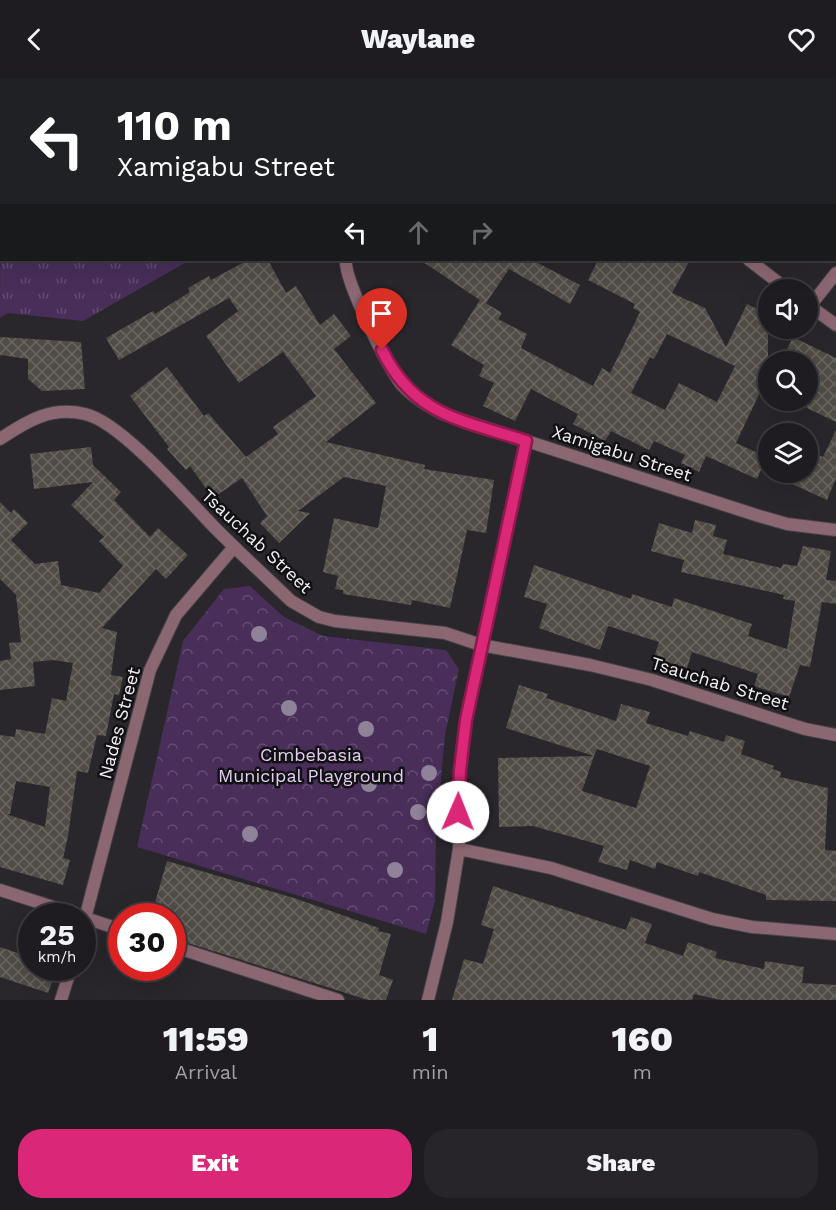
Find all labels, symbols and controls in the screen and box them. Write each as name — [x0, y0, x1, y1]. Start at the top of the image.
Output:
icon: back — [18, 23, 51, 56]
text: Waylane — [361, 23, 475, 55]
icon: heart — [785, 23, 818, 56]
text: 110 m — [117, 101, 232, 150]
icon: left — [18, 102, 96, 180]
text: Xamigabu Street — [117, 151, 335, 183]
icon: left — [339, 216, 372, 249]
icon: ahead — [402, 216, 435, 249]
icon: right — [465, 216, 498, 249]
map controls — [758, 279, 818, 483]
button: sound — [758, 279, 818, 339]
pin — [356, 288, 407, 350]
icon: arrive — [365, 297, 398, 330]
button: search — [758, 351, 818, 411]
street label: Xamigabu Street — [550, 421, 695, 486]
button: layers — [758, 423, 818, 483]
street label: Tsauchab Street — [198, 485, 317, 598]
street label: Tsauchab Street — [649, 652, 792, 714]
street label: Nades Street — [94, 664, 144, 781]
park label: Cimbebasia Municipal Playground — [218, 744, 404, 786]
position arrow — [426, 780, 490, 844]
speed limit sign: 30 — [108, 903, 186, 981]
text: 25 — [39, 917, 75, 952]
text: km/h — [38, 948, 76, 966]
text: 11:59 — [163, 1018, 249, 1060]
text: 1 — [422, 1018, 438, 1060]
text: 160 — [611, 1018, 673, 1060]
text: Arrival — [175, 1060, 237, 1084]
text: min — [412, 1060, 449, 1084]
text: m — [633, 1060, 652, 1084]
button: Exit — [18, 1129, 412, 1198]
button: Share — [424, 1129, 818, 1198]

